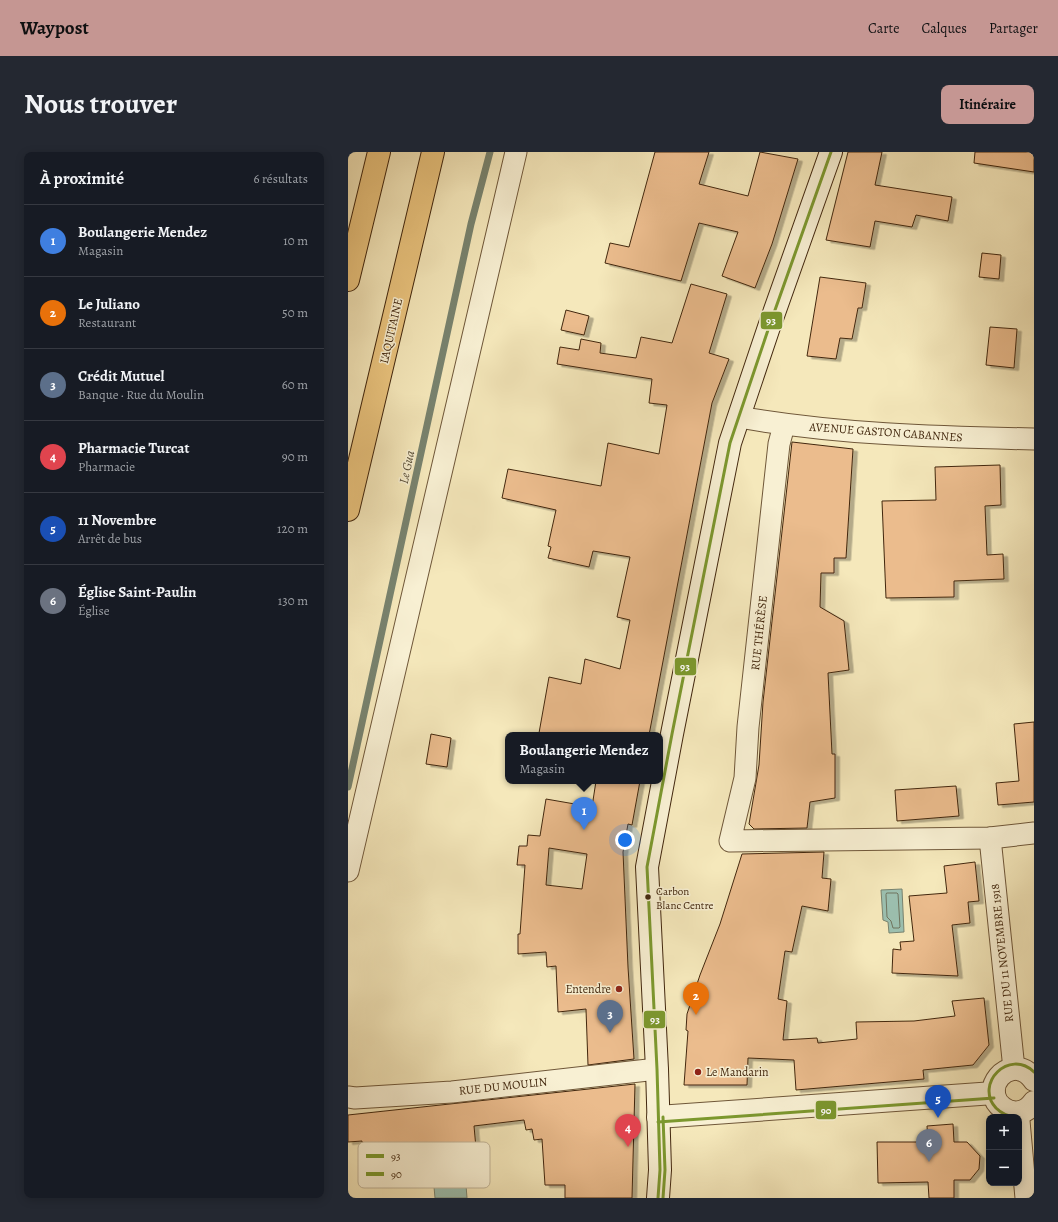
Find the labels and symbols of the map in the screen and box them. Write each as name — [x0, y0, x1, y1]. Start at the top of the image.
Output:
street label: L'AQUITAINE — [376, 297, 406, 365]
line badge: 93 — [760, 311, 783, 330]
text: 93 — [766, 313, 776, 328]
street label: AVENUE GASTON CABANNES — [808, 419, 963, 445]
water label: Le Gua — [395, 449, 418, 485]
street label: RUE THÉRÈSE — [747, 595, 771, 671]
line badge: 93 — [674, 657, 697, 676]
text: 93 — [680, 659, 690, 674]
pin: 1 — [571, 797, 597, 830]
your location — [615, 830, 635, 850]
street label: RUE DU 11 NOVEMBRE 1918 — [987, 883, 1017, 1023]
place label: Carbon Blanc Centre — [656, 884, 714, 913]
marker: Carbon Blanc Centre — [643, 892, 653, 902]
place label: Entendre — [565, 981, 611, 997]
pin: 2 — [683, 982, 709, 1015]
marker: Entendre — [614, 984, 624, 994]
pin: 3 — [597, 1000, 623, 1033]
line badge: 93 — [643, 1010, 666, 1029]
text: 93 — [650, 1012, 660, 1027]
place label: Le Mandarin — [706, 1064, 769, 1080]
marker: Le Mandarin — [693, 1067, 703, 1077]
street label: RUE DU MOULIN — [458, 1073, 548, 1099]
pin: 5 — [925, 1085, 951, 1118]
line badge: 90 — [815, 1100, 837, 1120]
text: 90 — [821, 1103, 832, 1118]
pin: 4 — [615, 1114, 641, 1147]
pin: 6 — [916, 1129, 942, 1162]
legend — [358, 1142, 490, 1188]
text: 93 — [391, 1149, 401, 1164]
text: 90 — [391, 1167, 402, 1182]

